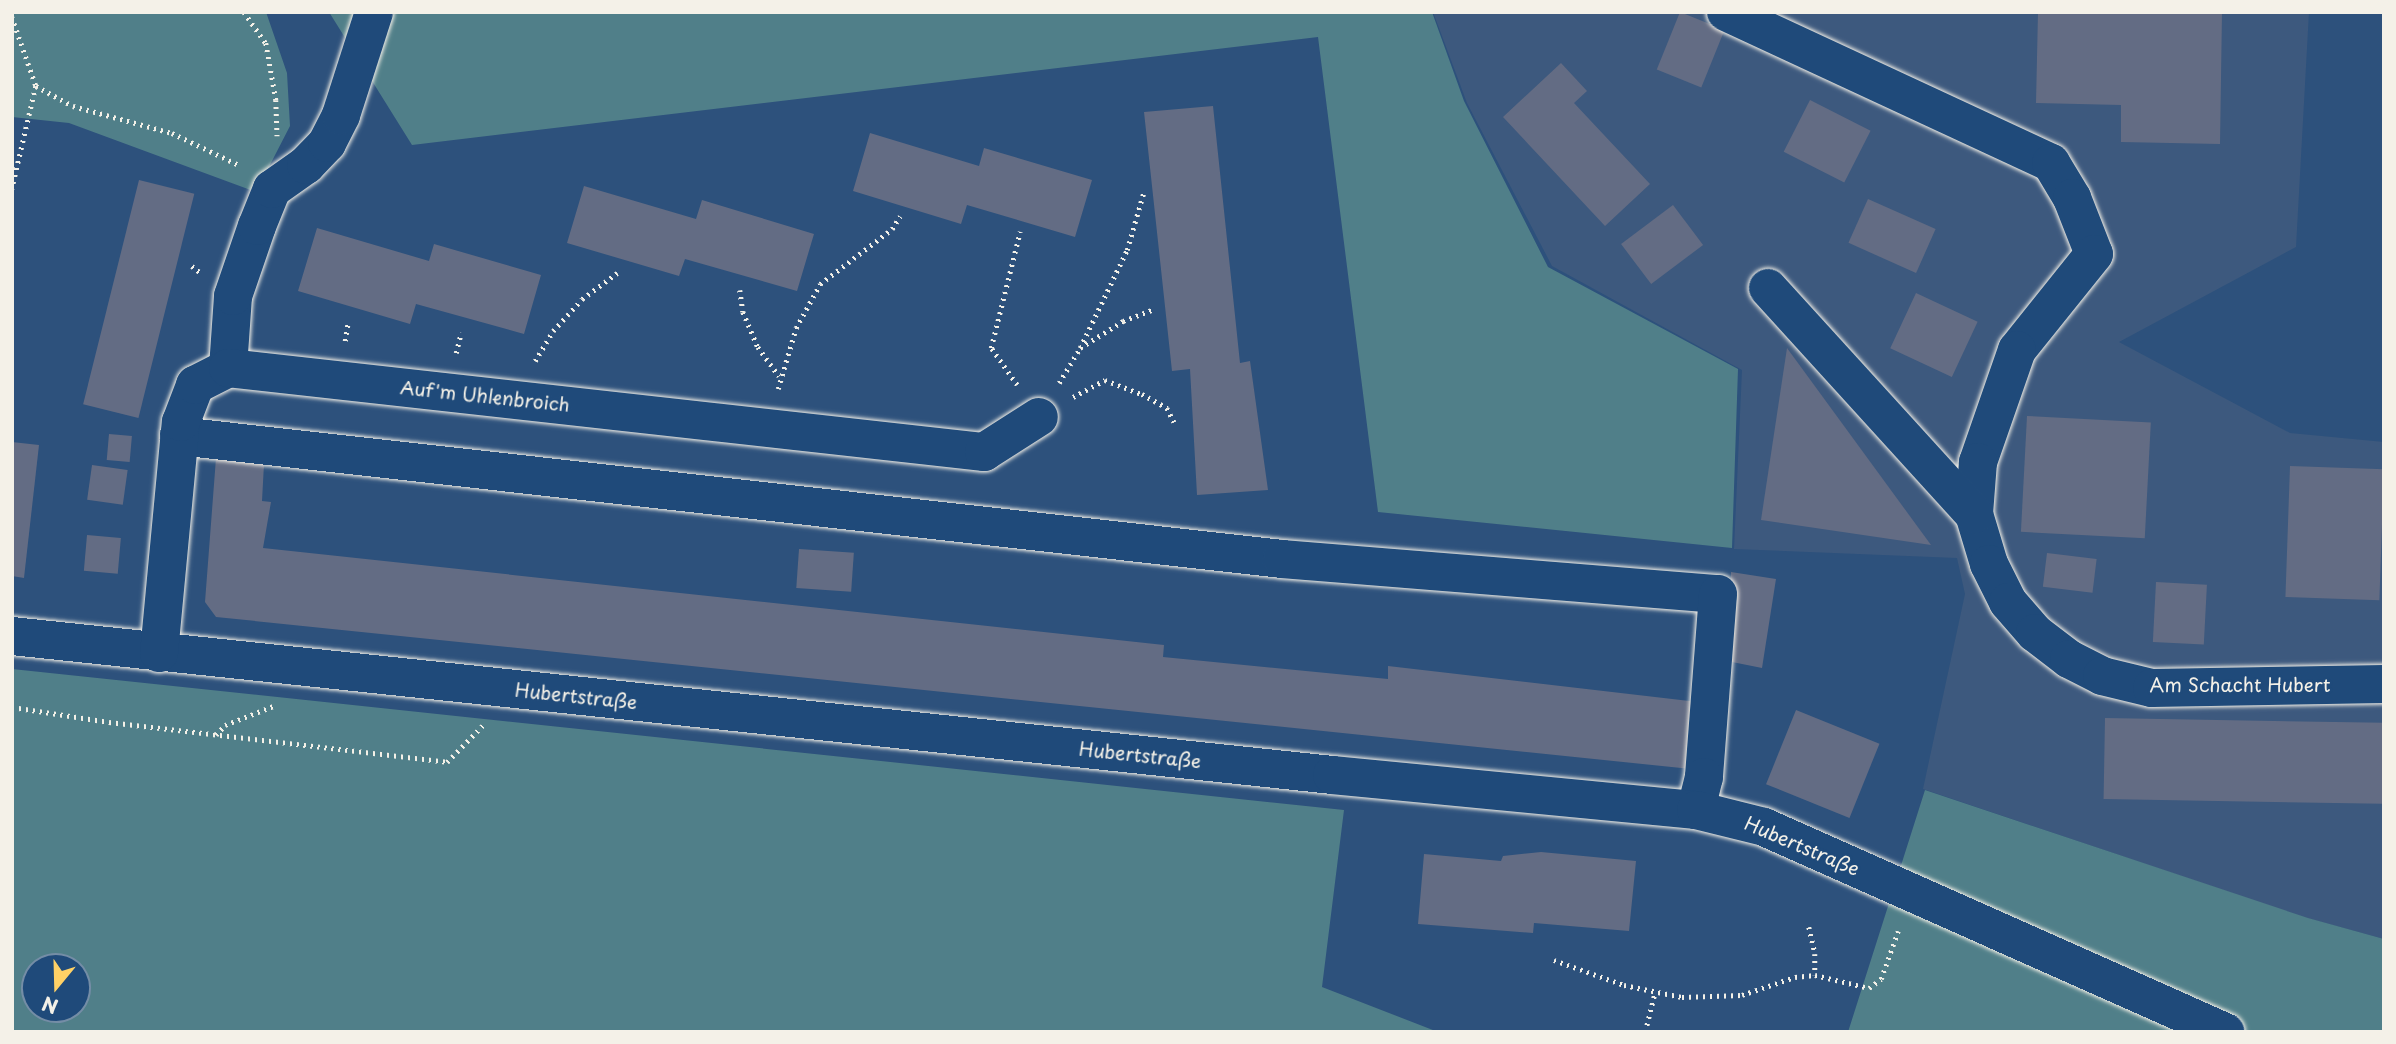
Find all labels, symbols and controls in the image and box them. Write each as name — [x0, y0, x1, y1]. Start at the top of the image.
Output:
street label: Auf'm Uhlenbroich — [399, 376, 571, 416]
street label: Am Schacht Hubert — [2149, 674, 2331, 696]
street label: Hubertstraße — [514, 678, 638, 714]
street label: Hubertstraße — [1078, 737, 1202, 773]
street label: Hubertstraße — [1741, 812, 1863, 880]
north arrow — [21, 953, 91, 1023]
text: N — [38, 990, 61, 1022]

